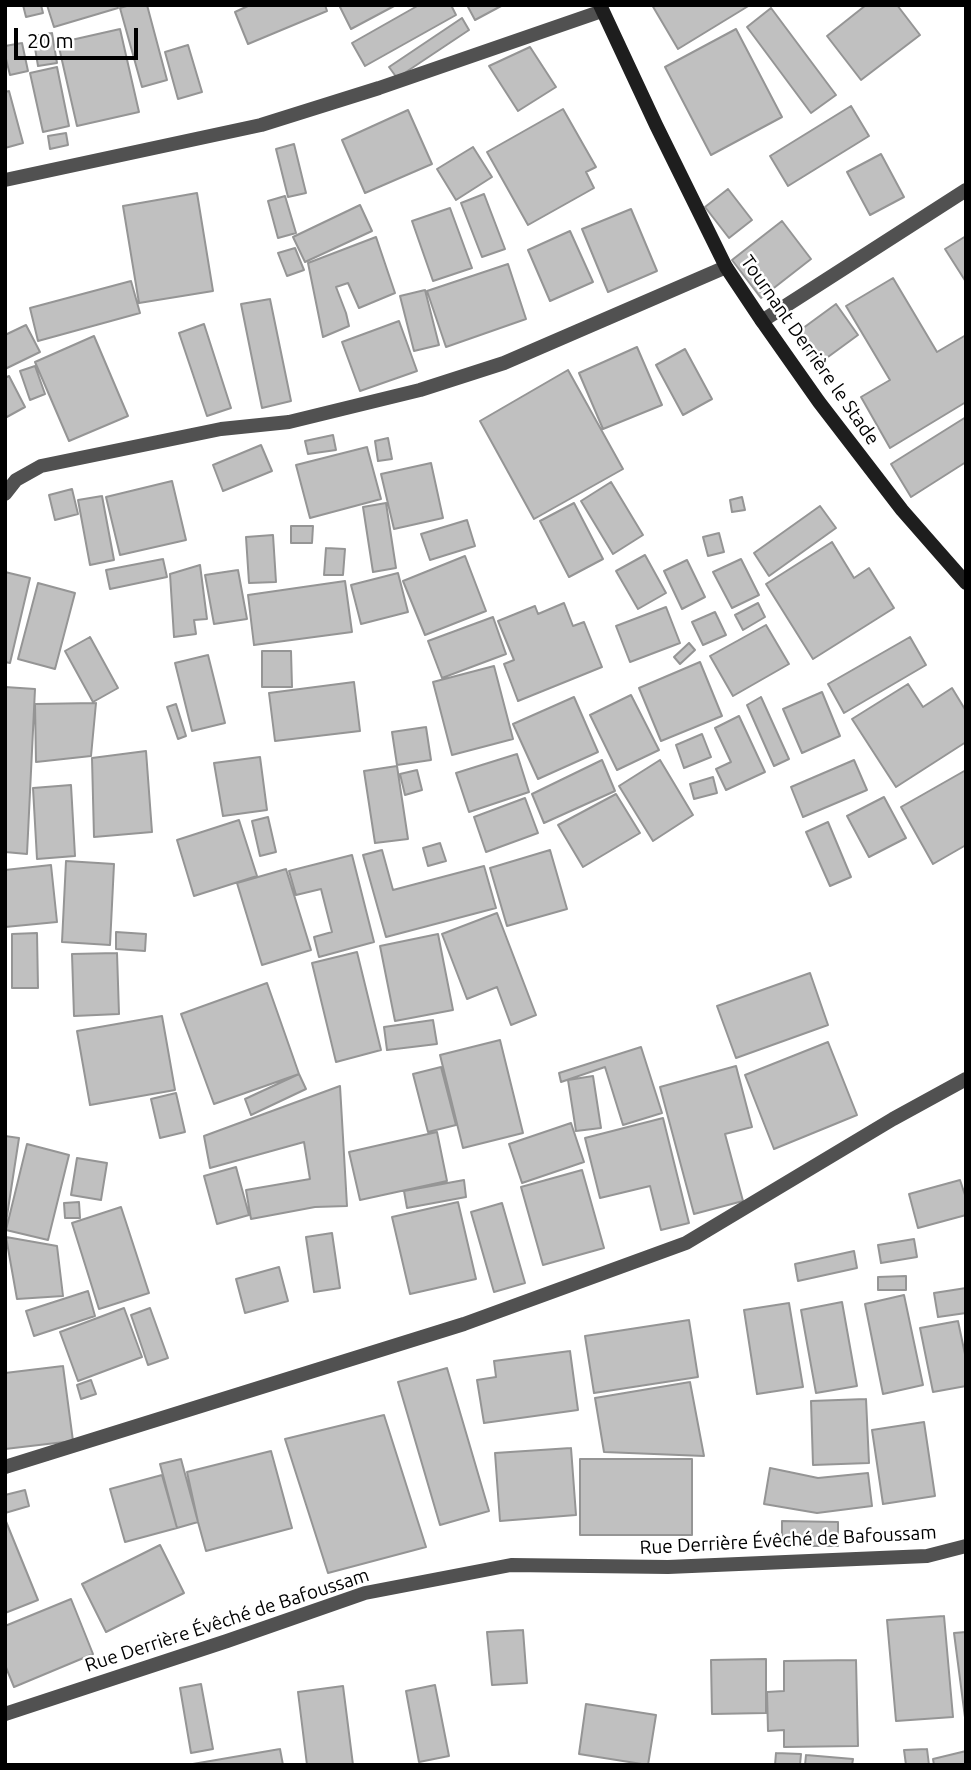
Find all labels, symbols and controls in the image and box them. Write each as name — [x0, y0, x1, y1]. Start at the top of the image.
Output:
scale bar — [18, 14, 142, 58]
text: 20 m — [27, 28, 74, 52]
street label: Tournant Derrière le Stade — [736, 251, 884, 449]
street label: Rue Derrière Évêché de Bafoussam — [639, 1521, 937, 1559]
street label: Rue Derrière Évêché de Bafoussam — [82, 1563, 372, 1677]

